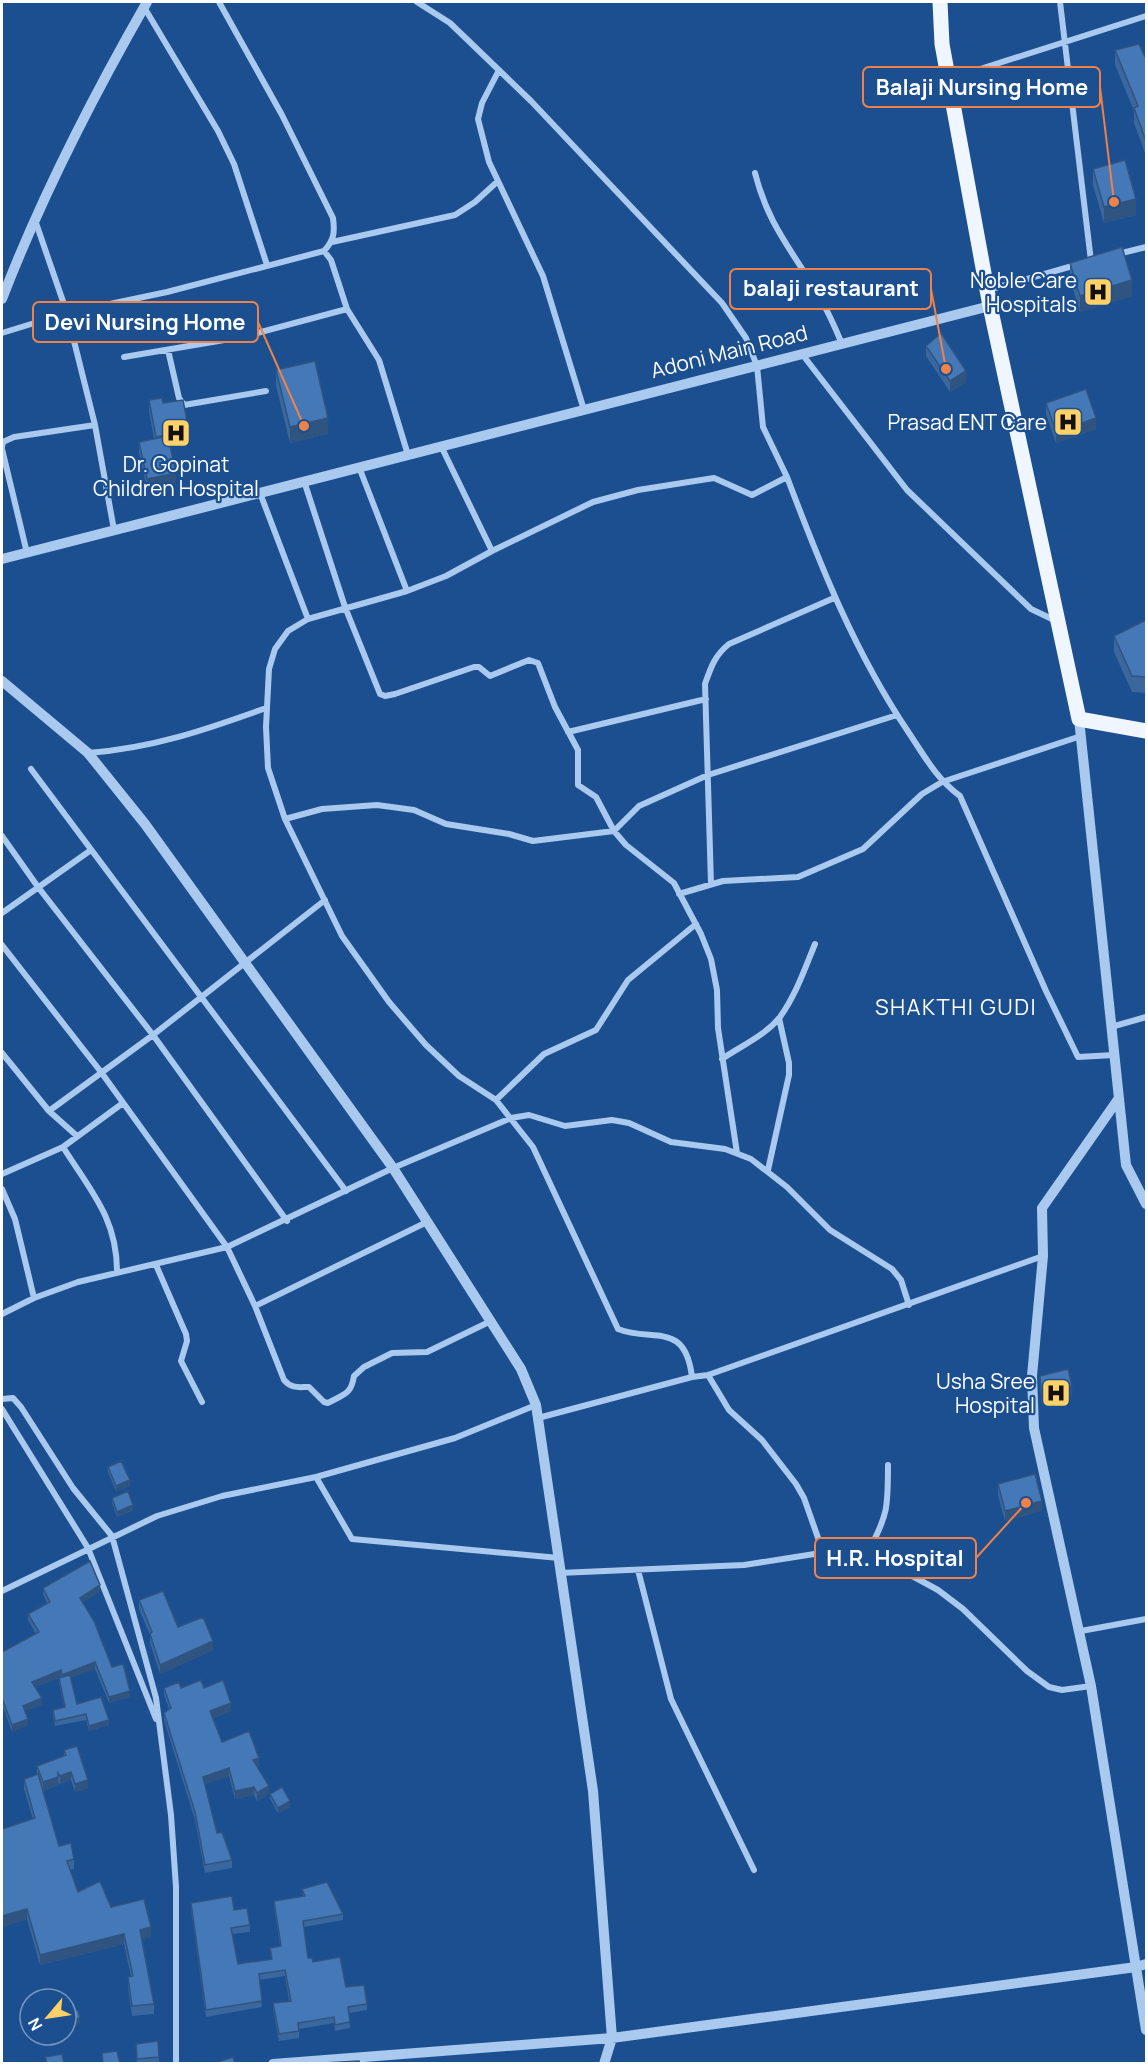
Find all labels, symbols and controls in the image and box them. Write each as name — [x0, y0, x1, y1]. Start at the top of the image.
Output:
callout: Balaji Nursing Home — [863, 67, 1100, 107]
text: Balaji Nursing Home — [876, 72, 1088, 102]
place label: Noble Care Hospitals — [970, 266, 1077, 318]
callout: balaji restaurant — [730, 269, 931, 309]
text: balaji restaurant — [743, 273, 919, 303]
hospital icon: Noble Care Hospitals — [1082, 276, 1114, 308]
callout: Devi Nursing Home — [33, 302, 258, 342]
text: Devi Nursing Home — [45, 307, 245, 337]
street label: Adoni Main Road — [648, 318, 810, 384]
hospital icon: Prasad ENT Care — [1052, 406, 1084, 438]
place label: Prasad ENT Care — [887, 408, 1047, 436]
hospital icon: Dr. Gopinat Children Hospital — [160, 417, 192, 449]
place label: Dr. Gopinat Children Hospital — [93, 450, 259, 502]
district label: SHAKTHI GUDI — [875, 992, 1037, 1022]
place label: Usha Sree Hospital — [936, 1367, 1035, 1419]
hospital icon: Usha Sree Hospital — [1040, 1377, 1072, 1409]
callout: H.R. Hospital — [815, 1538, 976, 1578]
text: H.R. Hospital — [826, 1543, 964, 1573]
north arrow — [18, 1987, 78, 2047]
text: N — [22, 2014, 47, 2035]

